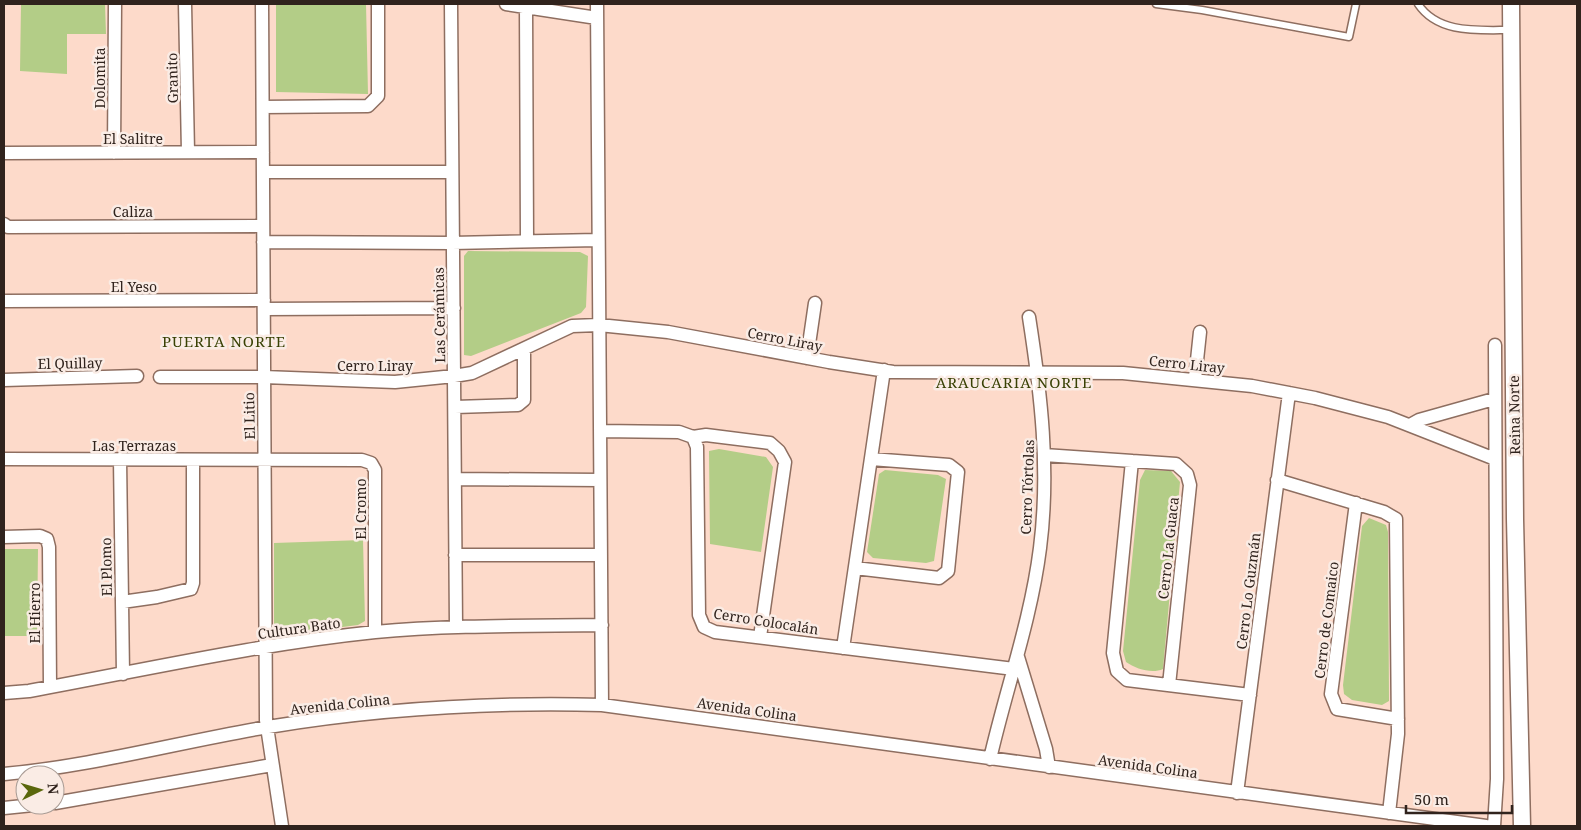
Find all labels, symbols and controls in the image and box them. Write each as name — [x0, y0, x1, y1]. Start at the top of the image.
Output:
street label: Dolomita — [90, 47, 109, 109]
street label: Granito — [162, 52, 182, 104]
street label: El Salitre — [103, 129, 163, 148]
street label: Caliza — [113, 202, 153, 221]
street label: Las Cerámicas — [429, 267, 449, 363]
street label: El Yeso — [111, 277, 157, 296]
street label: Cerro Liray — [746, 322, 824, 356]
district label: PUERTA NORTE — [162, 331, 286, 351]
street label: Cerro Liray — [1148, 351, 1226, 377]
street label: El Quillay — [38, 353, 103, 373]
street label: Cerro Liray — [337, 356, 413, 375]
district label: ARAUCARIA NORTE — [936, 372, 1092, 392]
street label: Reina Norte — [1504, 375, 1524, 455]
street label: El Litio — [239, 392, 259, 440]
street label: Las Terrazas — [92, 436, 176, 455]
street label: Cerro Tórtolas — [1016, 439, 1038, 535]
street label: El Cromo — [351, 478, 370, 540]
street label: Cerro La Guaca — [1153, 496, 1183, 600]
street label: Cerro Lo Guzmán — [1231, 531, 1265, 651]
street label: El Plomo — [96, 537, 116, 597]
street label: Cerro de Comaico — [1309, 560, 1343, 680]
street label: El Hierro — [25, 582, 44, 644]
street label: Cerro Colocalán — [712, 603, 820, 639]
street label: Cultura Bato — [256, 613, 342, 643]
street label: Avenida Colina — [289, 689, 391, 719]
street label: Avenida Colina — [696, 693, 798, 725]
street label: Avenida Colina — [1097, 750, 1199, 782]
north arrow — [15, 765, 65, 815]
text: N — [44, 782, 63, 795]
scale bar — [1406, 782, 1512, 814]
text: 50 m — [1414, 789, 1449, 809]

